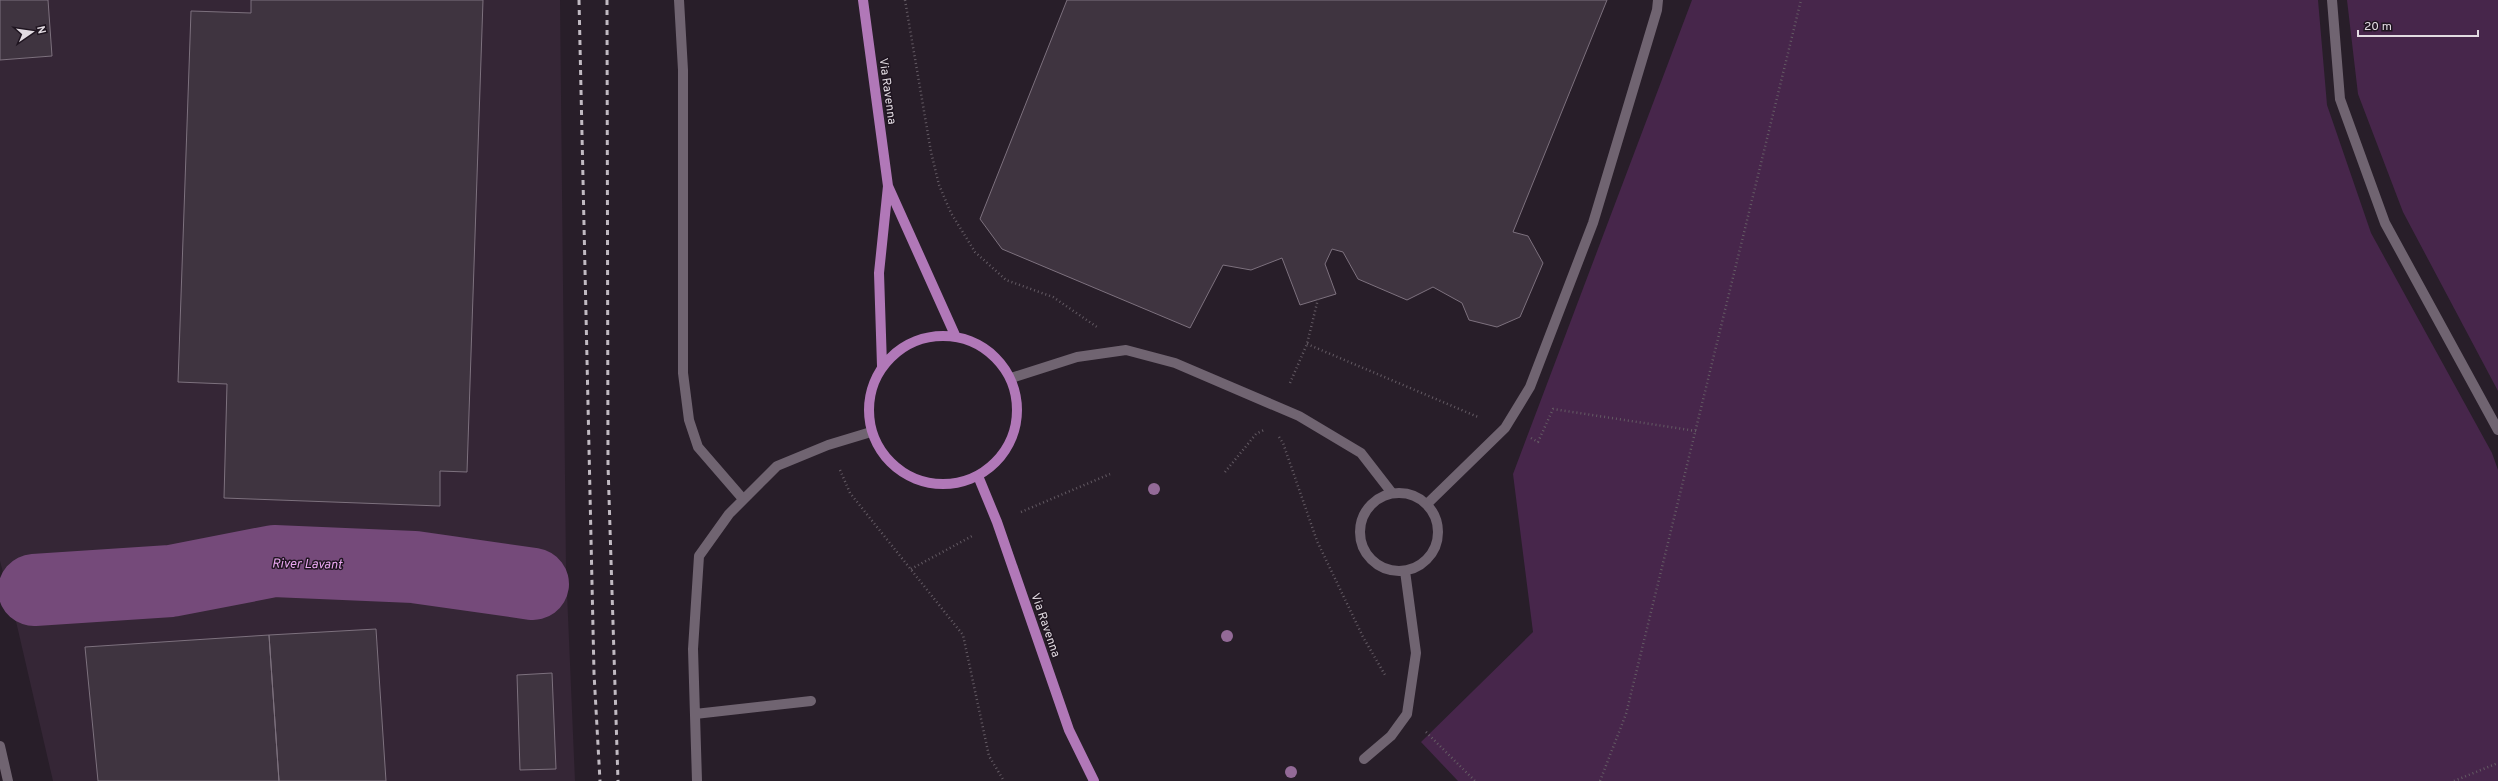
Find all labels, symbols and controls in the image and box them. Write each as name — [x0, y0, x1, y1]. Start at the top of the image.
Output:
north arrow — [12, 12, 52, 52]
scale bar — [2358, 12, 2478, 38]
text: 20 m — [2364, 19, 2392, 35]
text: N — [33, 25, 48, 35]
street label: Via Ravenna — [874, 57, 900, 125]
water label: River Lavant — [272, 556, 344, 574]
street label: Via Ravenna — [1027, 591, 1064, 660]

